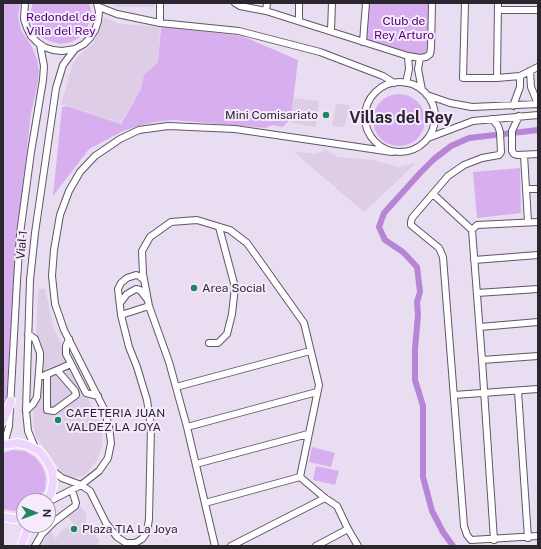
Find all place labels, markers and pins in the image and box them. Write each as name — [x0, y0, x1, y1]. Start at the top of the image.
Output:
place label: Mini Comisariato — [225, 108, 318, 122]
marker: Mini Comisariato — [321, 110, 331, 120]
place label: Area Social — [202, 281, 266, 295]
marker: Area Social — [189, 283, 199, 293]
place label: CAFETERIA JUAN VALDEZ LA JOYA — [66, 406, 165, 434]
marker: CAFETERIA JUAN VALDEZ LA JOYA — [53, 415, 63, 425]
place label: Plaza TIA La Joya — [82, 522, 178, 536]
marker: Plaza TIA La Joya — [69, 524, 79, 534]

